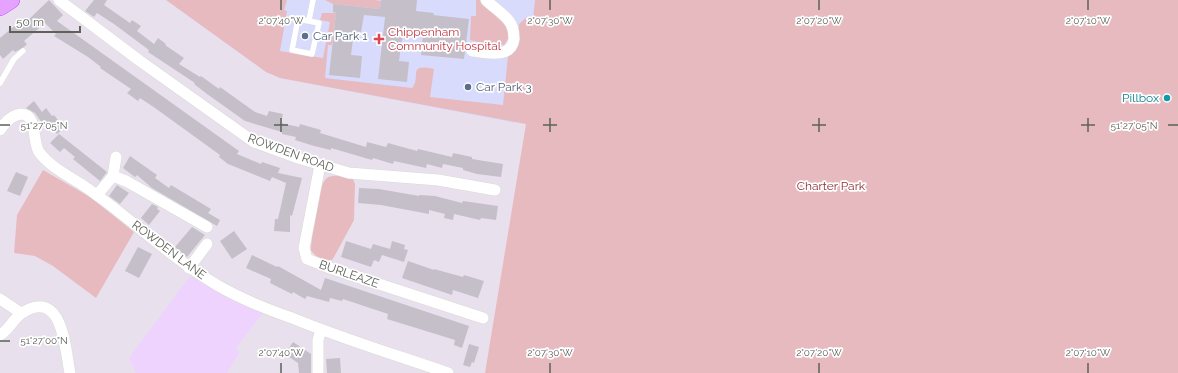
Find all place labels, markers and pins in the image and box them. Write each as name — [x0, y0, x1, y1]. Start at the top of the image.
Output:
place label: Chippenham Community Hospital — [388, 25, 502, 53]
place label: Car Park 1 — [313, 29, 367, 43]
marker: Car Park 1 — [300, 31, 310, 41]
marker: Chippenham Community Hospital — [373, 33, 385, 45]
place label: Car Park 3 — [476, 80, 532, 94]
marker: Car Park 3 — [463, 82, 473, 92]
place label: Pillbox — [1122, 91, 1159, 105]
marker: Pillbox — [1162, 93, 1172, 103]

